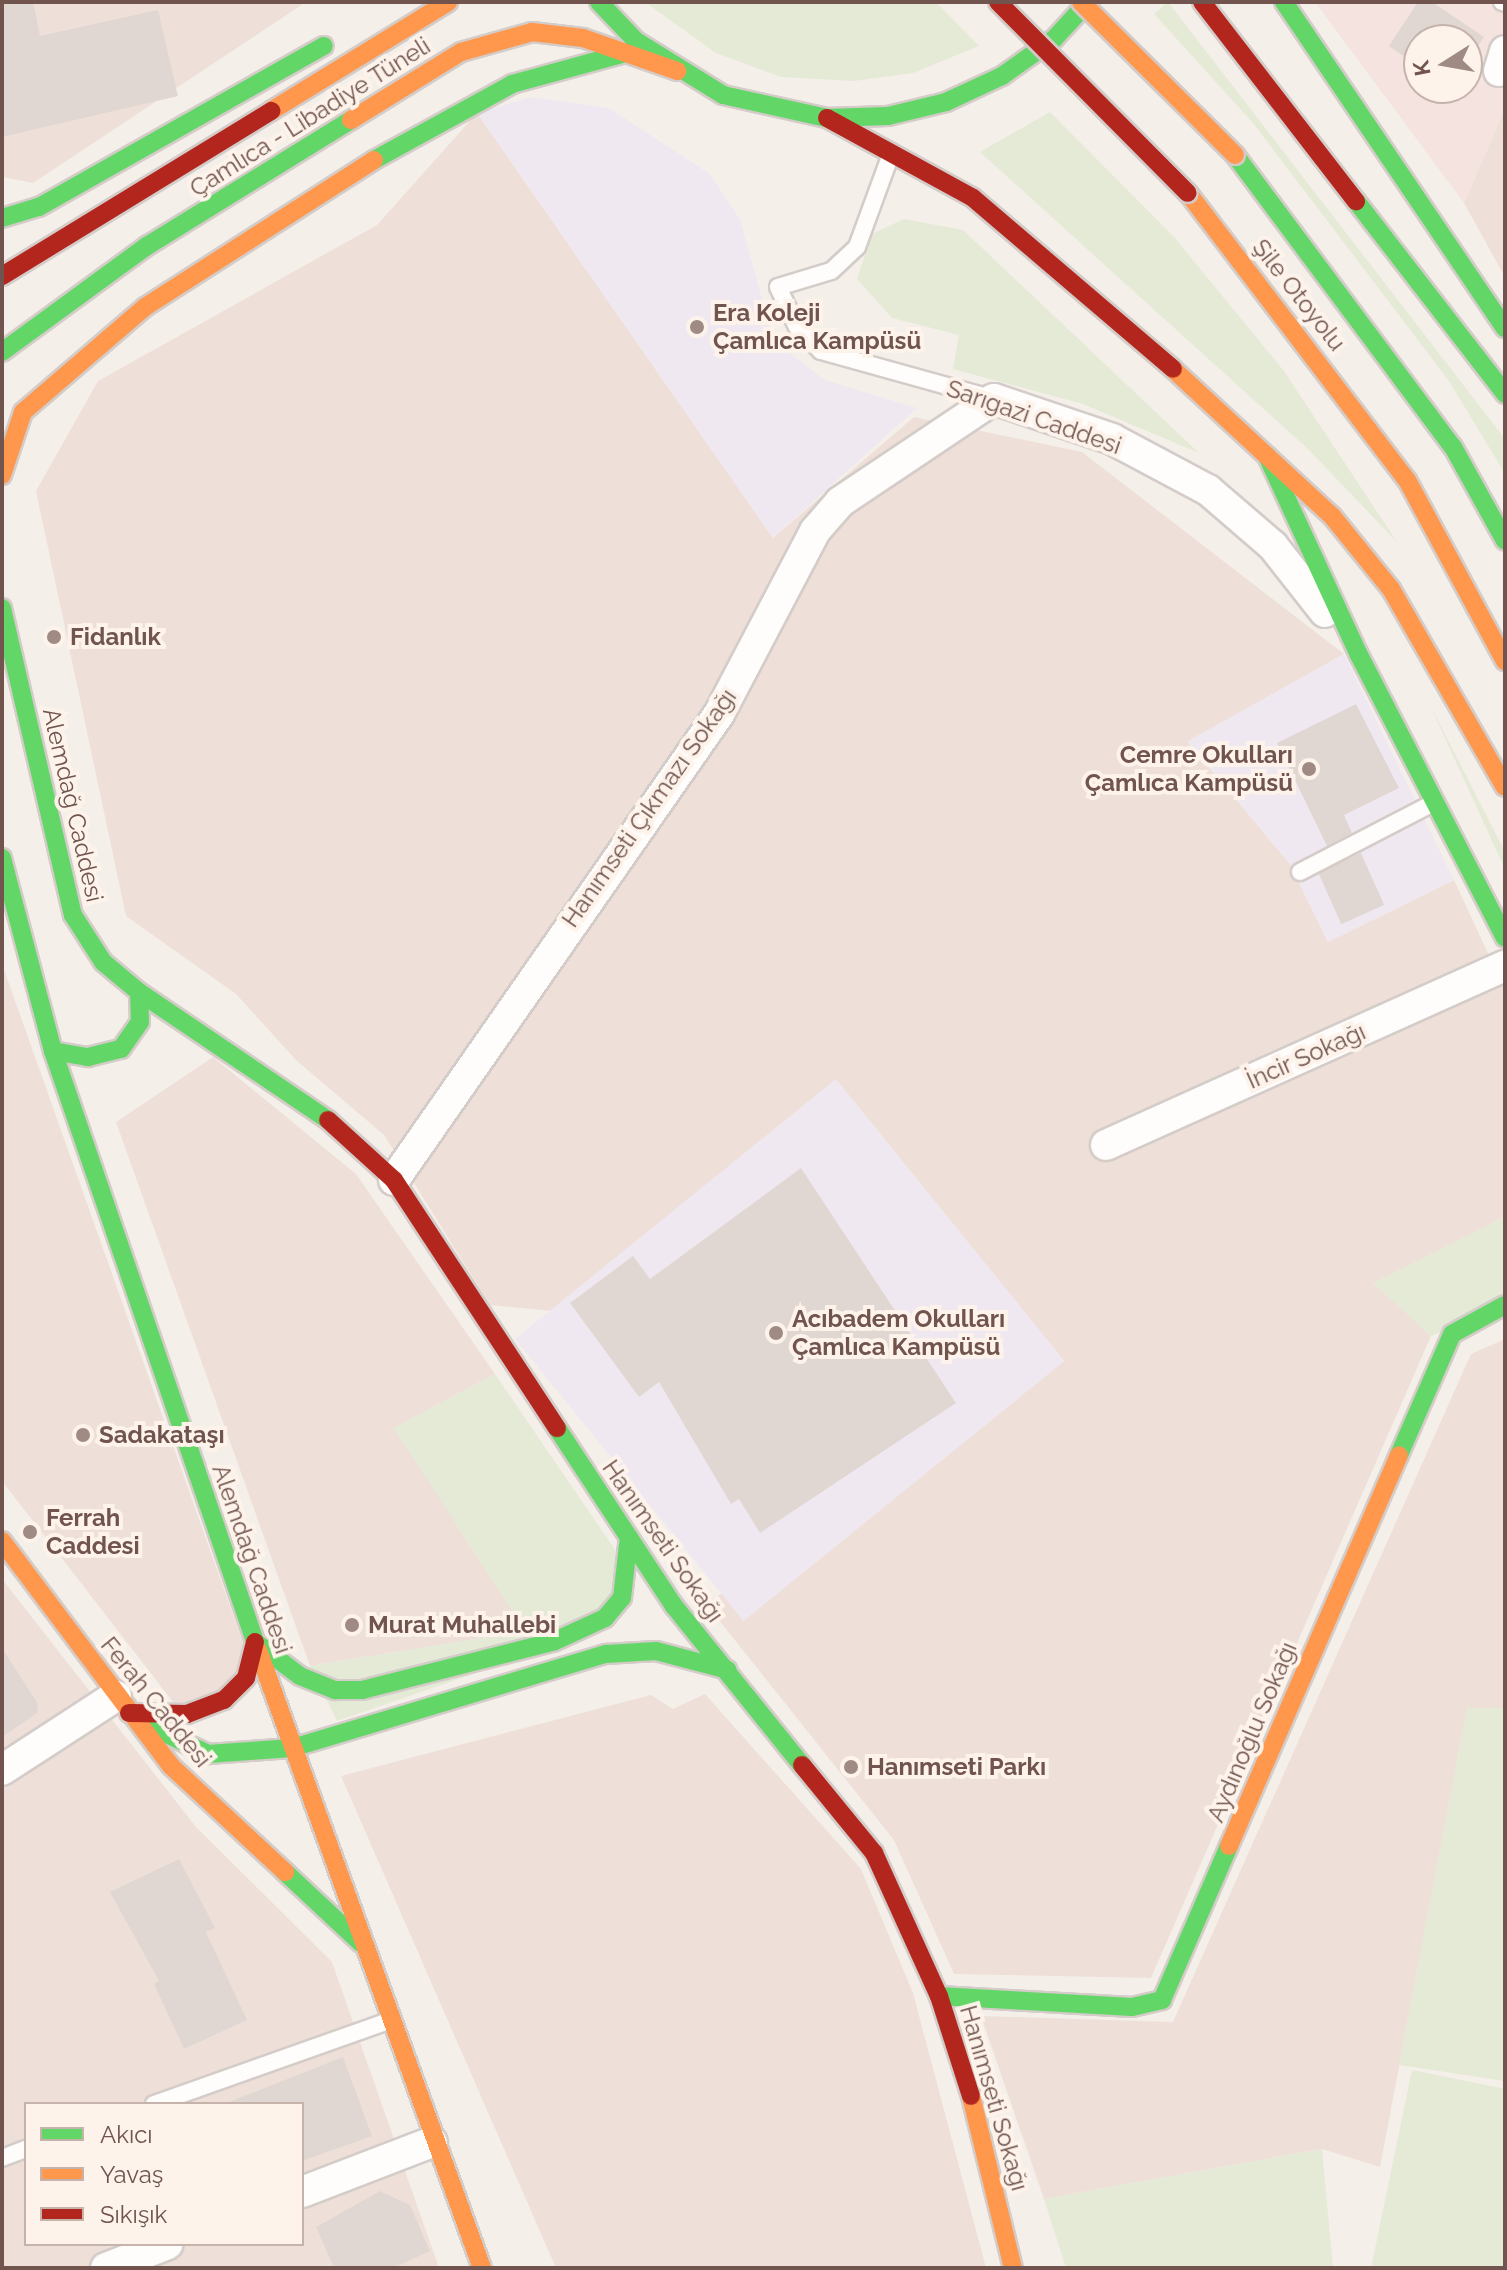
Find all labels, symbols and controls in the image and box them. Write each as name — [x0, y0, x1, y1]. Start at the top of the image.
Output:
north arrow — [1403, 24, 1483, 104]
street label: Çamlıca - Libadiye Tüneli — [184, 31, 436, 203]
text: K — [1407, 58, 1436, 78]
street label: Şile Otoyolu — [1246, 233, 1352, 357]
place label: Era Koleji Çamlıca Kampüsü — [713, 299, 921, 355]
marker: Era Koleji Çamlıca Kampüsü — [688, 318, 706, 336]
street label: Sarıgazi Caddesi — [943, 374, 1125, 460]
place label: Fidanlık — [70, 623, 161, 651]
marker: Fidanlık — [45, 628, 63, 646]
street label: Hanımseti Çıkmazı Sokağı — [556, 683, 742, 933]
street label: Alemdağ Caddesi — [37, 705, 109, 905]
place label: Cemre Okulları Çamlıca Kampüsü — [1085, 741, 1293, 797]
marker: Cemre Okulları Çamlıca Kampüsü — [1300, 760, 1318, 778]
street label: İncir Sokağı — [1242, 1017, 1370, 1095]
place label: Acıbadem Okulları Çamlıca Kampüsü — [792, 1305, 1005, 1361]
marker: Acıbadem Okulları Çamlıca Kampüsü — [767, 1324, 785, 1342]
place label: Sadakataşı — [99, 1421, 225, 1449]
marker: Sadakataşı — [74, 1426, 92, 1444]
street label: Hanımseti Sokağı — [596, 1454, 730, 1628]
street label: Alemdağ Caddesi — [206, 1461, 298, 1657]
place label: Ferrah Caddesi — [46, 1504, 140, 1560]
marker: Ferrah Caddesi — [21, 1523, 39, 1541]
place label: Murat Muhallebi — [368, 1611, 556, 1639]
marker: Murat Muhallebi — [343, 1616, 361, 1634]
street label: Ferah Caddesi — [95, 1631, 217, 1773]
street label: Aydınoğlu Sokağı — [1201, 1638, 1303, 1826]
place label: Hanımseti Parkı — [867, 1753, 1046, 1781]
marker: Hanımseti Parkı — [842, 1758, 860, 1776]
street label: Hanımseti Sokağı — [954, 2002, 1034, 2194]
legend — [24, 2102, 304, 2246]
text: Akıcı — [100, 2120, 153, 2149]
text: Yavaş — [100, 2160, 163, 2189]
text: Sıkışık — [100, 2200, 167, 2229]

